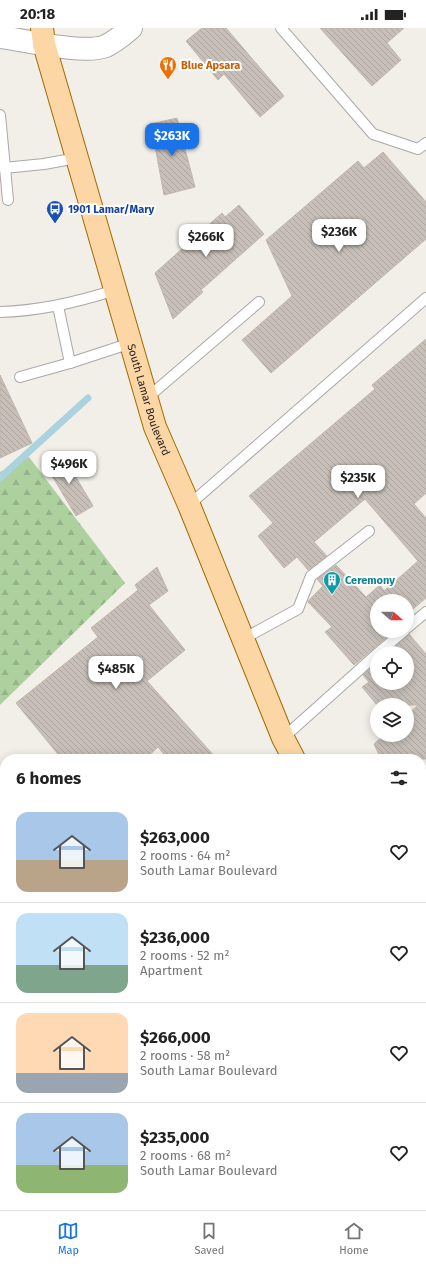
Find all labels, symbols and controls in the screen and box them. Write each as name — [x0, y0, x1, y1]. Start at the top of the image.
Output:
text: 20:18 — [20, 5, 55, 23]
restaurant icon: Blue Apsara — [158, 55, 178, 80]
place label: Blue Apsara — [181, 59, 240, 72]
pin: $263K — [144, 123, 200, 157]
text: $263K — [154, 128, 190, 143]
bus stop icon: 1901 Lamar/Mary — [45, 199, 65, 224]
place label: 1901 Lamar/Mary — [68, 203, 155, 216]
pin: $236K — [311, 219, 367, 253]
pin: $266K — [178, 224, 234, 258]
text: $236K — [321, 224, 357, 239]
text: $266K — [188, 229, 224, 244]
street label: South Lamar Boulevard — [124, 343, 173, 458]
pin: $496K — [41, 451, 97, 485]
text: $496K — [50, 456, 88, 471]
pin: $235K — [330, 465, 386, 499]
text: $235K — [340, 470, 376, 485]
building icon: Ceremony — [322, 570, 342, 595]
place label: Ceremony — [345, 574, 395, 587]
north arrow — [370, 594, 414, 638]
map controls — [370, 594, 414, 742]
button: locate — [370, 646, 414, 690]
pin: $485K — [88, 656, 144, 690]
text: $485K — [97, 661, 135, 676]
button: layers — [370, 698, 414, 742]
icon: filters — [388, 767, 410, 789]
text: 6 homes — [16, 768, 81, 789]
text: $263,000 — [140, 827, 210, 848]
icon: home — [48, 828, 96, 876]
icon: heart — [388, 841, 410, 863]
text: 2 rooms · 64 m² — [140, 848, 230, 863]
text: South Lamar Boulevard — [140, 863, 278, 878]
text: $236,000 — [140, 927, 210, 948]
icon: home — [48, 929, 96, 977]
icon: heart — [388, 942, 410, 964]
text: 2 rooms · 52 m² — [140, 948, 229, 963]
text: Apartment — [140, 963, 202, 978]
text: $266,000 — [140, 1027, 211, 1048]
icon: home — [48, 1029, 96, 1077]
icon: heart — [388, 1042, 410, 1064]
text: 2 rooms · 58 m² — [140, 1048, 230, 1063]
text: South Lamar Boulevard — [140, 1063, 278, 1078]
text: $235,000 — [140, 1127, 210, 1148]
icon: home — [48, 1129, 96, 1177]
icon: heart — [388, 1142, 410, 1164]
text: 2 rooms · 68 m² — [140, 1148, 231, 1163]
text: South Lamar Boulevard — [140, 1163, 278, 1178]
tab: Map — [57, 1220, 79, 1257]
tab: Saved — [194, 1220, 224, 1257]
tab: Home — [339, 1220, 369, 1257]

